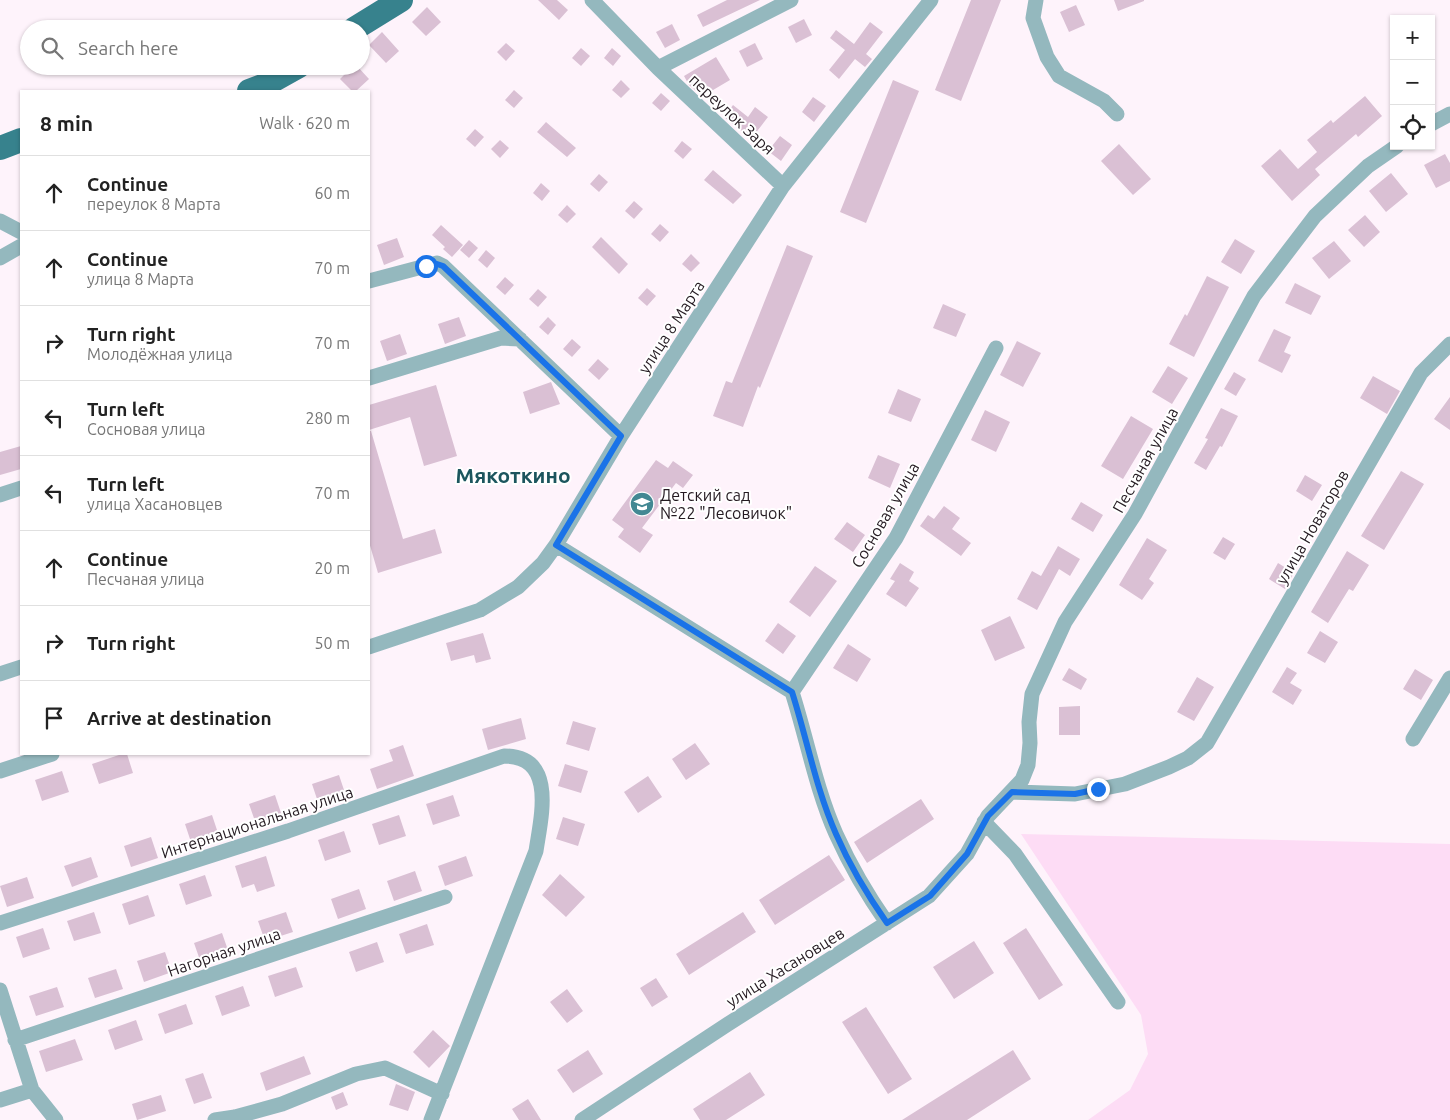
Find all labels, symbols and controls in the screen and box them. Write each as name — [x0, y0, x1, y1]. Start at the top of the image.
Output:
map controls — [1390, 15, 1435, 150]
button: + — [1390, 15, 1435, 60]
search box — [20, 20, 370, 75]
icon: search — [38, 34, 66, 62]
text: Search here — [78, 37, 178, 59]
button: − — [1390, 60, 1435, 105]
street label: переулок Заря — [686, 70, 778, 158]
button: locate — [1390, 105, 1435, 150]
text: 8 min — [40, 111, 93, 135]
text: Walk · 620 m — [259, 114, 350, 132]
text: Continue — [87, 173, 168, 195]
icon: ahead — [40, 179, 68, 207]
text: 60 m — [314, 184, 350, 202]
text: переулок 8 Марта — [87, 195, 221, 213]
text: Continue — [87, 248, 168, 270]
icon: ahead — [40, 254, 68, 282]
route start — [415, 255, 438, 278]
text: 70 m — [314, 259, 350, 277]
text: улица 8 Марта — [87, 270, 194, 288]
street label: улица 8 Марта — [634, 277, 708, 377]
text: Turn right — [87, 323, 175, 345]
icon: right — [40, 329, 68, 357]
text: 70 m — [314, 334, 350, 352]
text: Молодёжная улица — [87, 345, 233, 363]
text: Turn left — [87, 398, 165, 420]
icon: left — [40, 404, 68, 432]
street label: Песчаная улица — [1109, 404, 1181, 516]
text: 280 m — [305, 409, 350, 427]
text: Сосновая улица — [87, 420, 205, 438]
street label: Сосновая улица — [848, 459, 922, 571]
district label: Мякоткино — [455, 463, 571, 487]
street label: улица Новаторов — [1272, 467, 1352, 587]
text: Turn left — [87, 473, 165, 495]
icon: left — [40, 479, 68, 507]
text: 70 m — [314, 484, 350, 502]
place label: Детский сад №22 "Лесовичок" — [660, 486, 792, 522]
school or university icon: Детский сад №22 "Лесовичок" — [629, 491, 655, 517]
text: улица Хасановцев — [87, 495, 223, 513]
text: Continue — [87, 548, 168, 570]
icon: ahead — [40, 554, 68, 582]
text: 20 m — [314, 559, 350, 577]
text: Песчаная улица — [87, 570, 205, 588]
icon: right — [40, 629, 68, 657]
text: Turn right — [87, 632, 175, 654]
text: 50 m — [314, 634, 350, 652]
icon: arrive — [40, 704, 68, 732]
text: Arrive at destination — [87, 707, 272, 729]
route end — [1087, 778, 1110, 801]
street label: Интернациональная улица — [159, 782, 355, 862]
street label: улица Хасановцев — [723, 923, 847, 1011]
street label: Нагорная улица — [165, 924, 283, 980]

